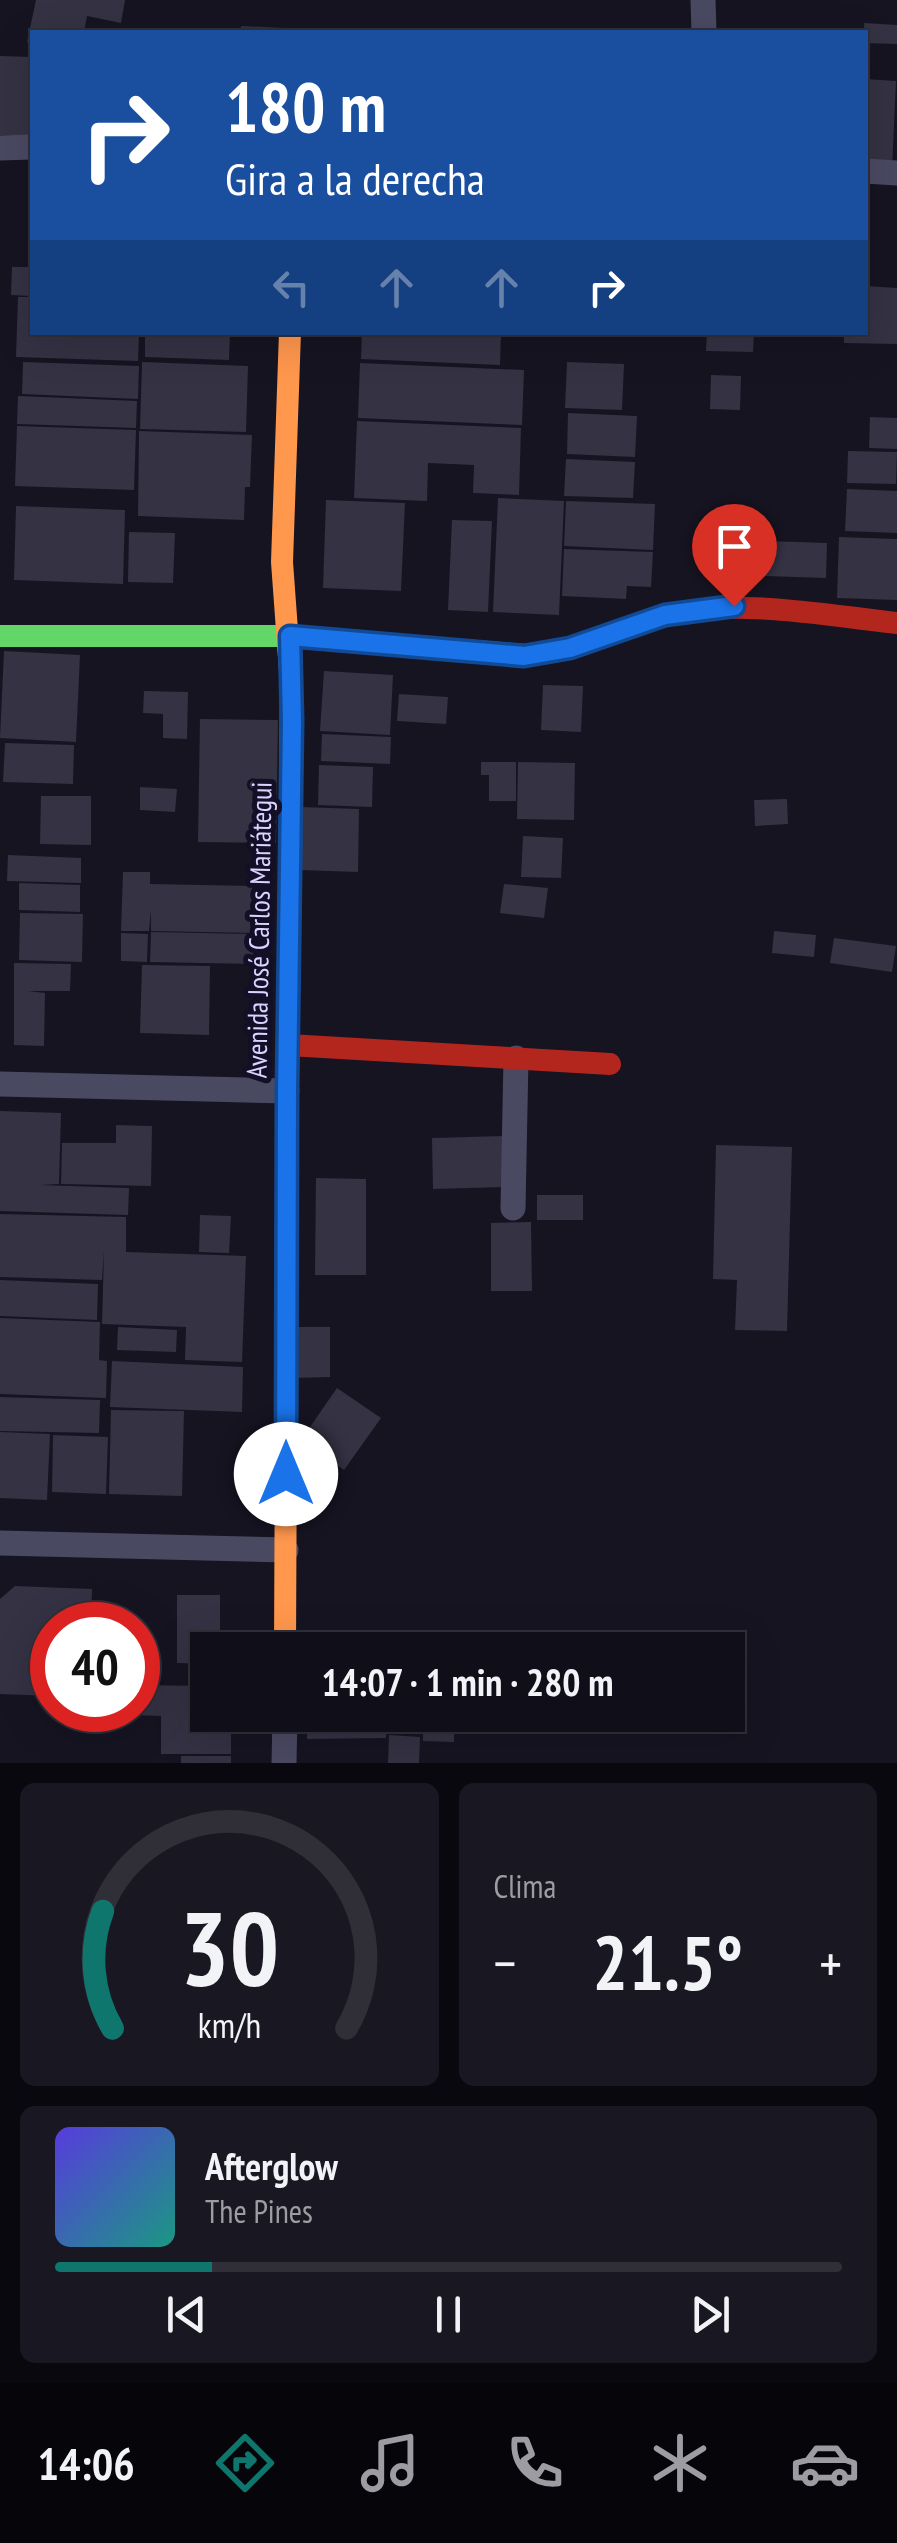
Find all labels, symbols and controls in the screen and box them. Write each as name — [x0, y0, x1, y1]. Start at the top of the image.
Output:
text: 180 m — [225, 61, 386, 151]
icon: right — [60, 70, 190, 200]
text: Gira a la derecha — [225, 149, 485, 207]
icon: left — [264, 260, 319, 315]
icon: ahead — [369, 260, 424, 315]
icon: ahead — [474, 260, 529, 315]
icon: right — [579, 260, 634, 315]
pin — [692, 504, 777, 607]
icon: arrive — [707, 519, 762, 574]
street label: Avenida José Carlos Mariátegui — [237, 781, 280, 1079]
position arrow — [234, 1422, 338, 1526]
speed limit sign: 40 — [30, 1602, 160, 1732]
text: 14:07 · 1 min · 280 m — [321, 1657, 614, 1706]
text: Clima — [494, 1865, 556, 1907]
text: 30 — [180, 1880, 279, 2015]
text: 21.5° — [592, 1914, 743, 2011]
text: − — [494, 1927, 516, 1998]
text: + — [819, 1927, 842, 1998]
text: km/h — [198, 2002, 261, 2048]
text: Afterglow — [205, 2141, 338, 2190]
text: The Pines — [205, 2190, 313, 2232]
icon: previous — [159, 2287, 214, 2342]
icon: pause — [421, 2287, 476, 2342]
icon: next — [683, 2287, 738, 2342]
icon: directions — [210, 2428, 280, 2498]
icon: music — [355, 2428, 425, 2498]
icon: phone — [500, 2428, 570, 2498]
icon: climate — [645, 2428, 715, 2498]
icon: car — [790, 2428, 860, 2498]
text: 14:06 — [37, 2434, 135, 2492]

